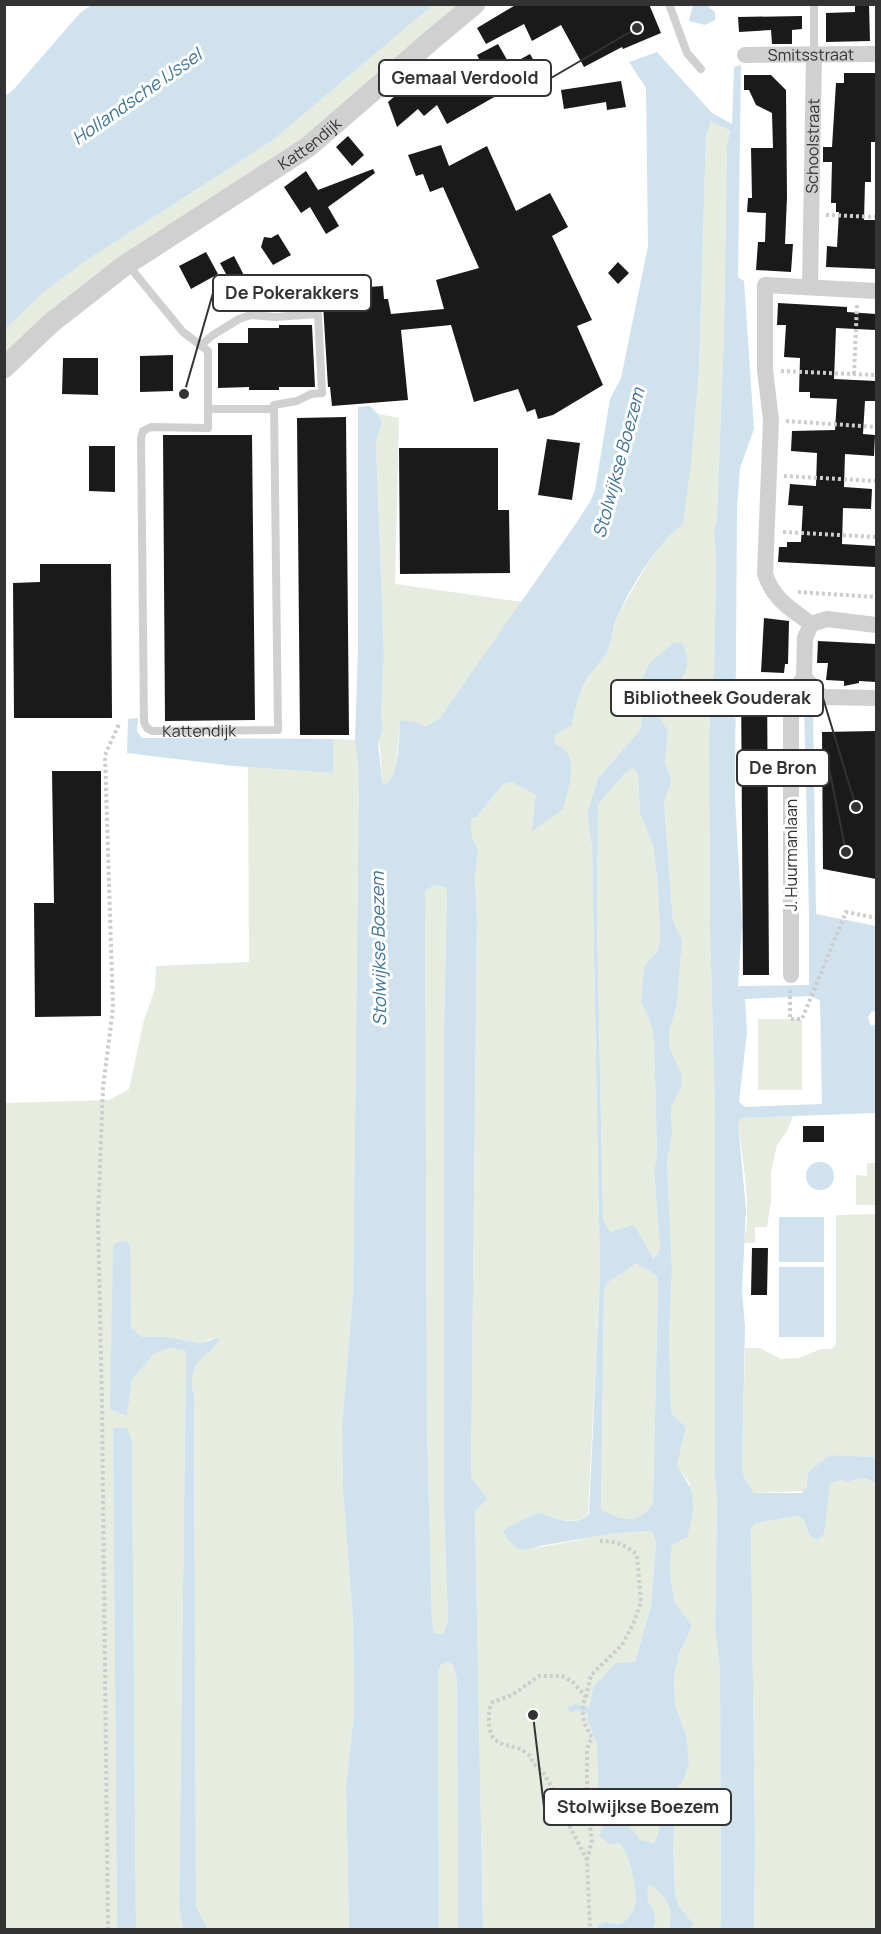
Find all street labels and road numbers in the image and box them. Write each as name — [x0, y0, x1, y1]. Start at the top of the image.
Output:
street label: Smitsstraat — [768, 43, 854, 66]
street label: Schoolstraat — [801, 98, 824, 194]
street label: Kattendijk — [274, 112, 346, 175]
street label: Kattendijk — [162, 719, 237, 742]
street label: J. Huurmanlaan — [780, 799, 802, 911]

